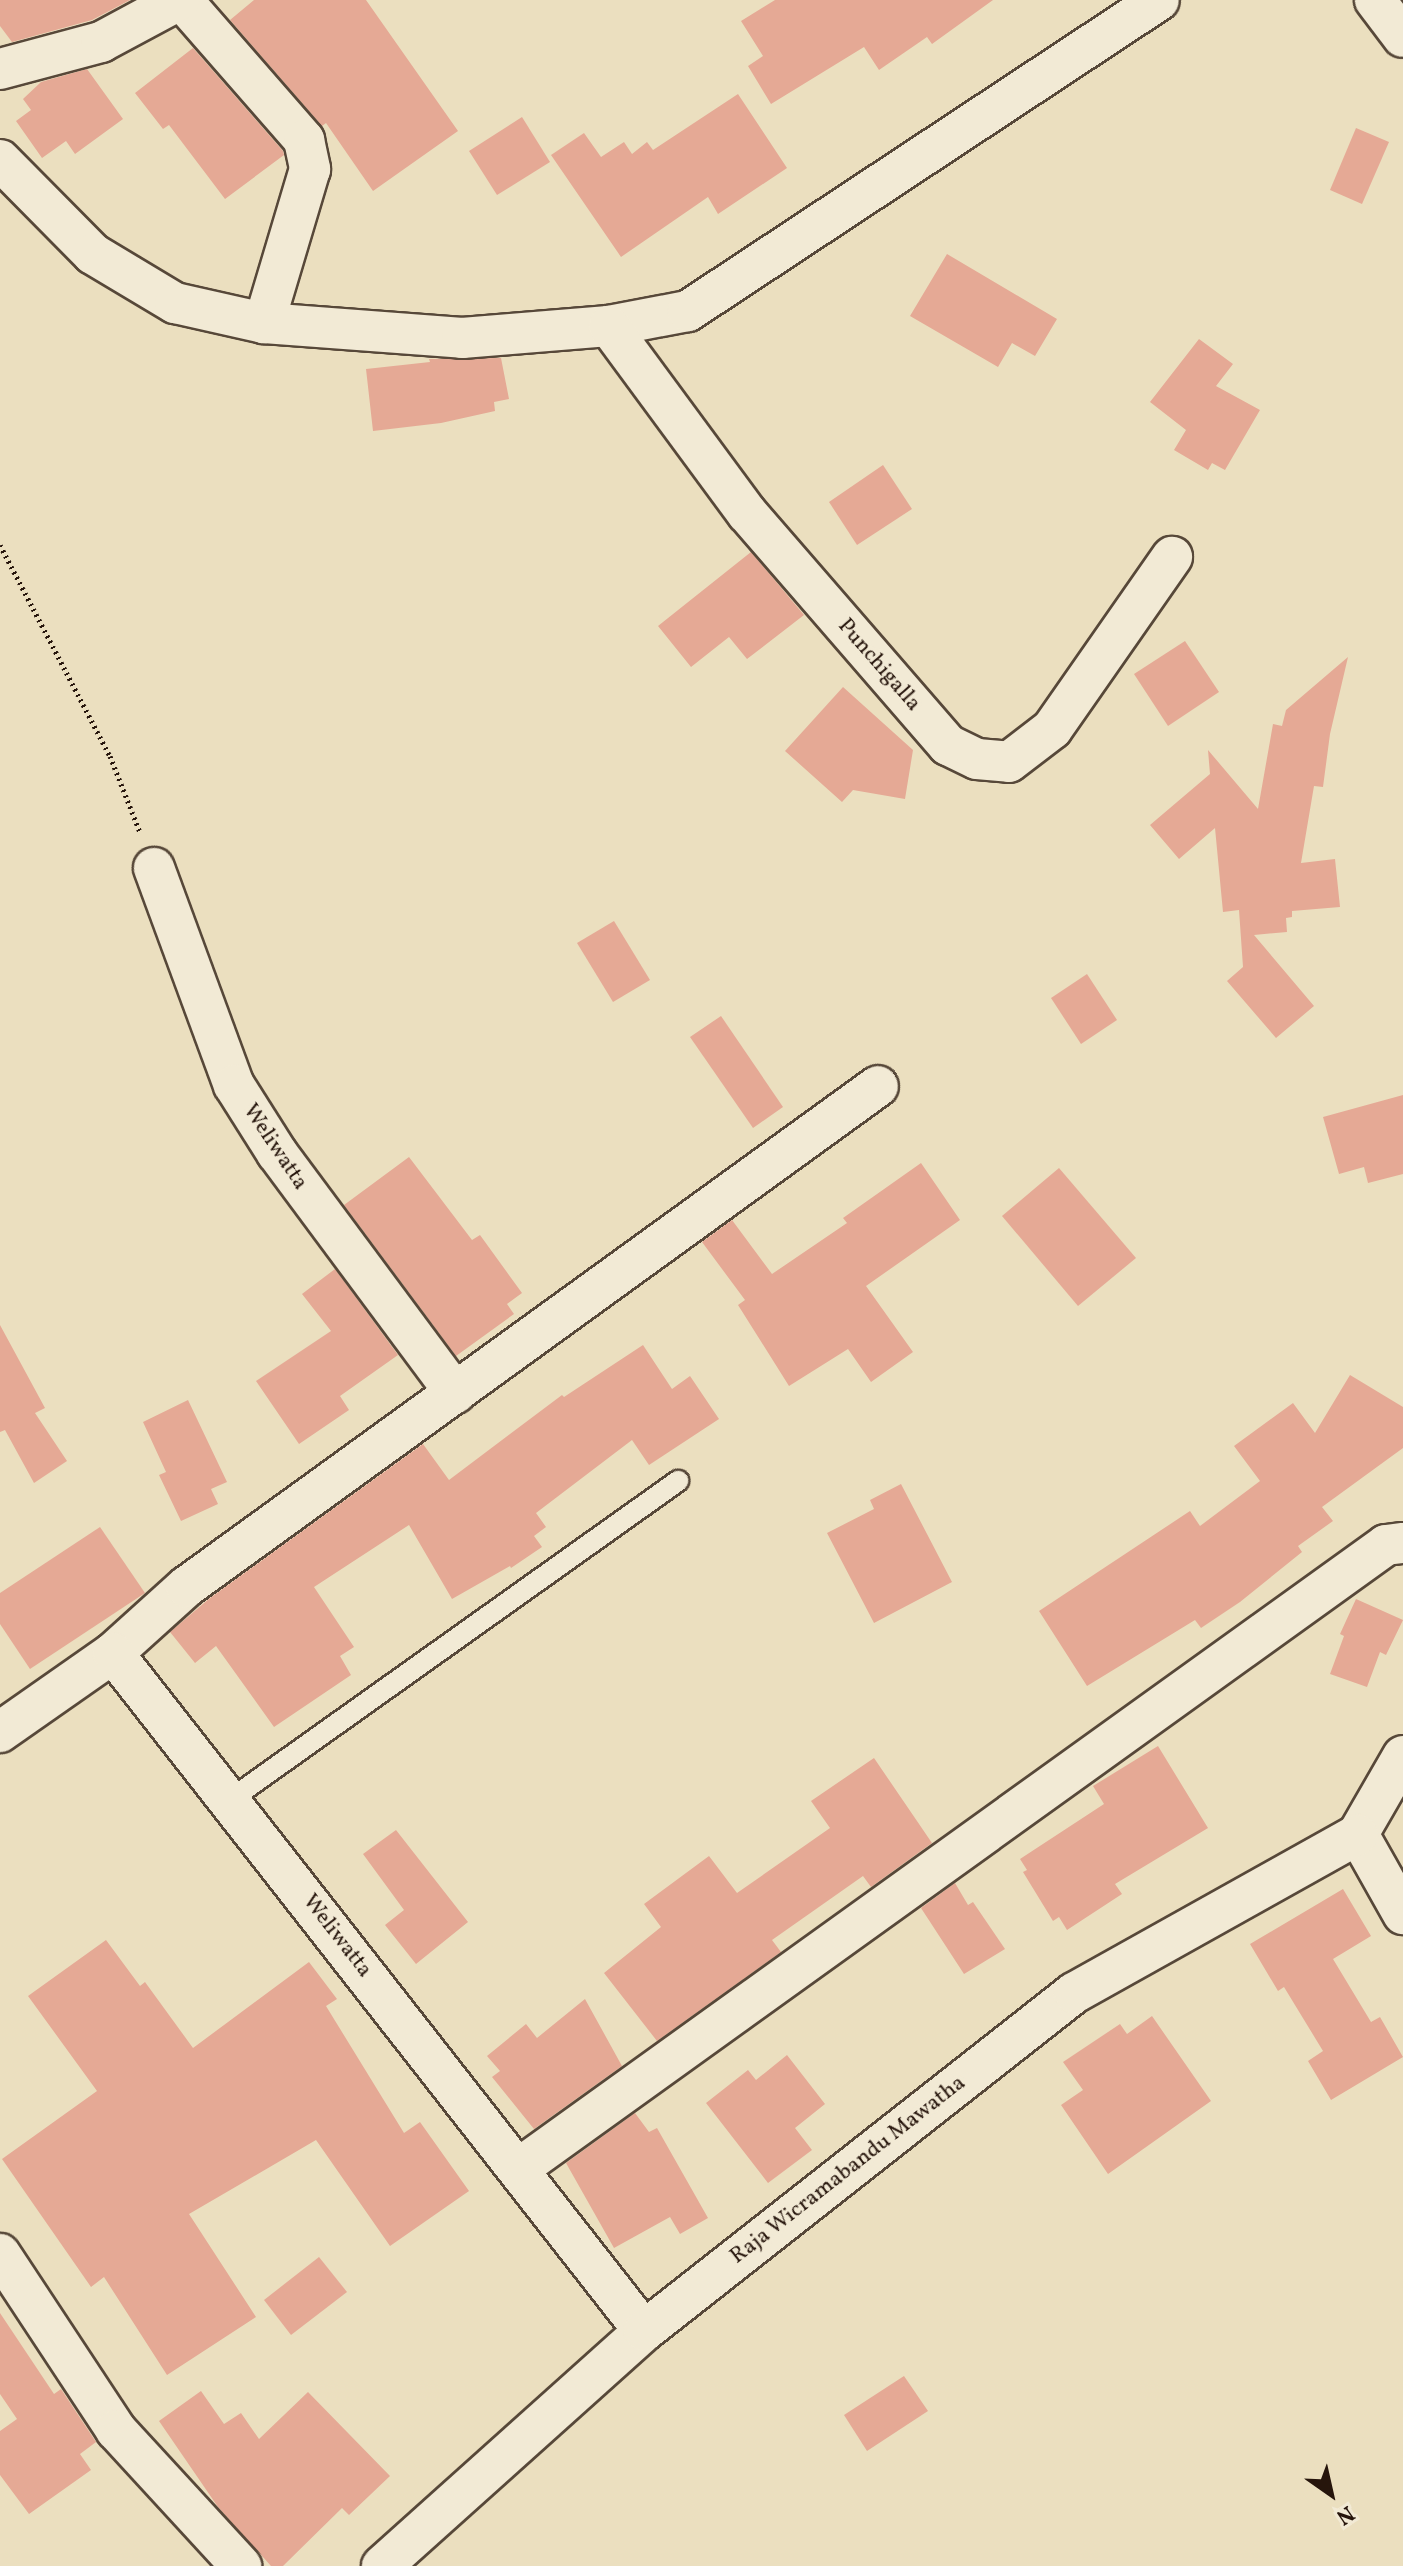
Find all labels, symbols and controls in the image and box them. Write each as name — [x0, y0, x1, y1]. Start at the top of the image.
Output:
street label: Punchigalla — [832, 613, 926, 717]
street label: Weliwatta — [237, 1099, 313, 1195]
street label: Weliwatta — [297, 1889, 377, 1983]
street label: Raja Wicramabandu Mawatha — [725, 2070, 971, 2270]
north arrow — [1291, 2454, 1371, 2534]
text: N — [1329, 2497, 1360, 2532]

